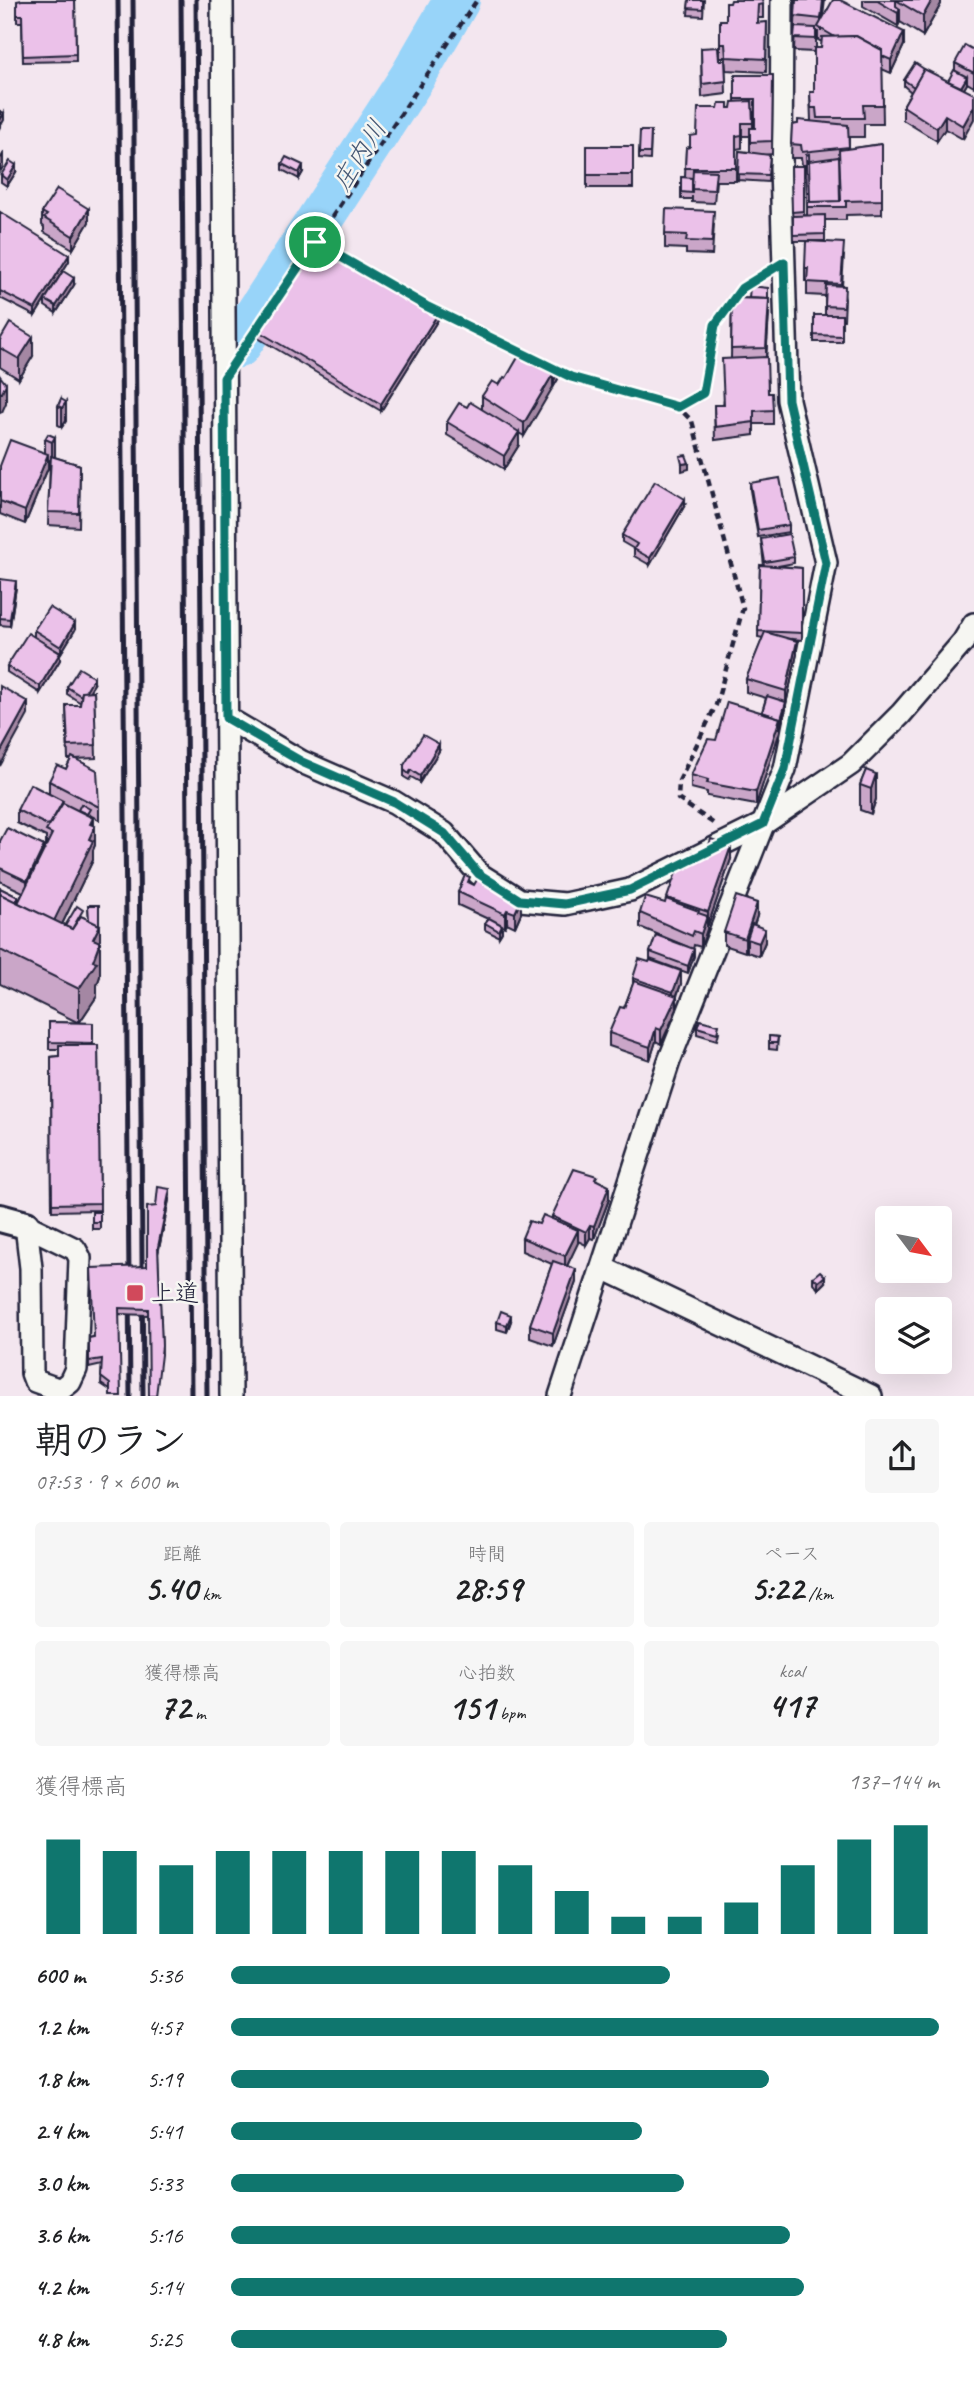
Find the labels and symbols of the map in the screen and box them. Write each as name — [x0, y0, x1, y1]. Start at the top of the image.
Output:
water label: 庄内川 — [325, 113, 394, 197]
pin — [285, 212, 345, 272]
north arrow — [875, 1206, 952, 1283]
place label: 上道 — [151, 1278, 199, 1308]
marker: 上道 — [125, 1283, 145, 1303]

